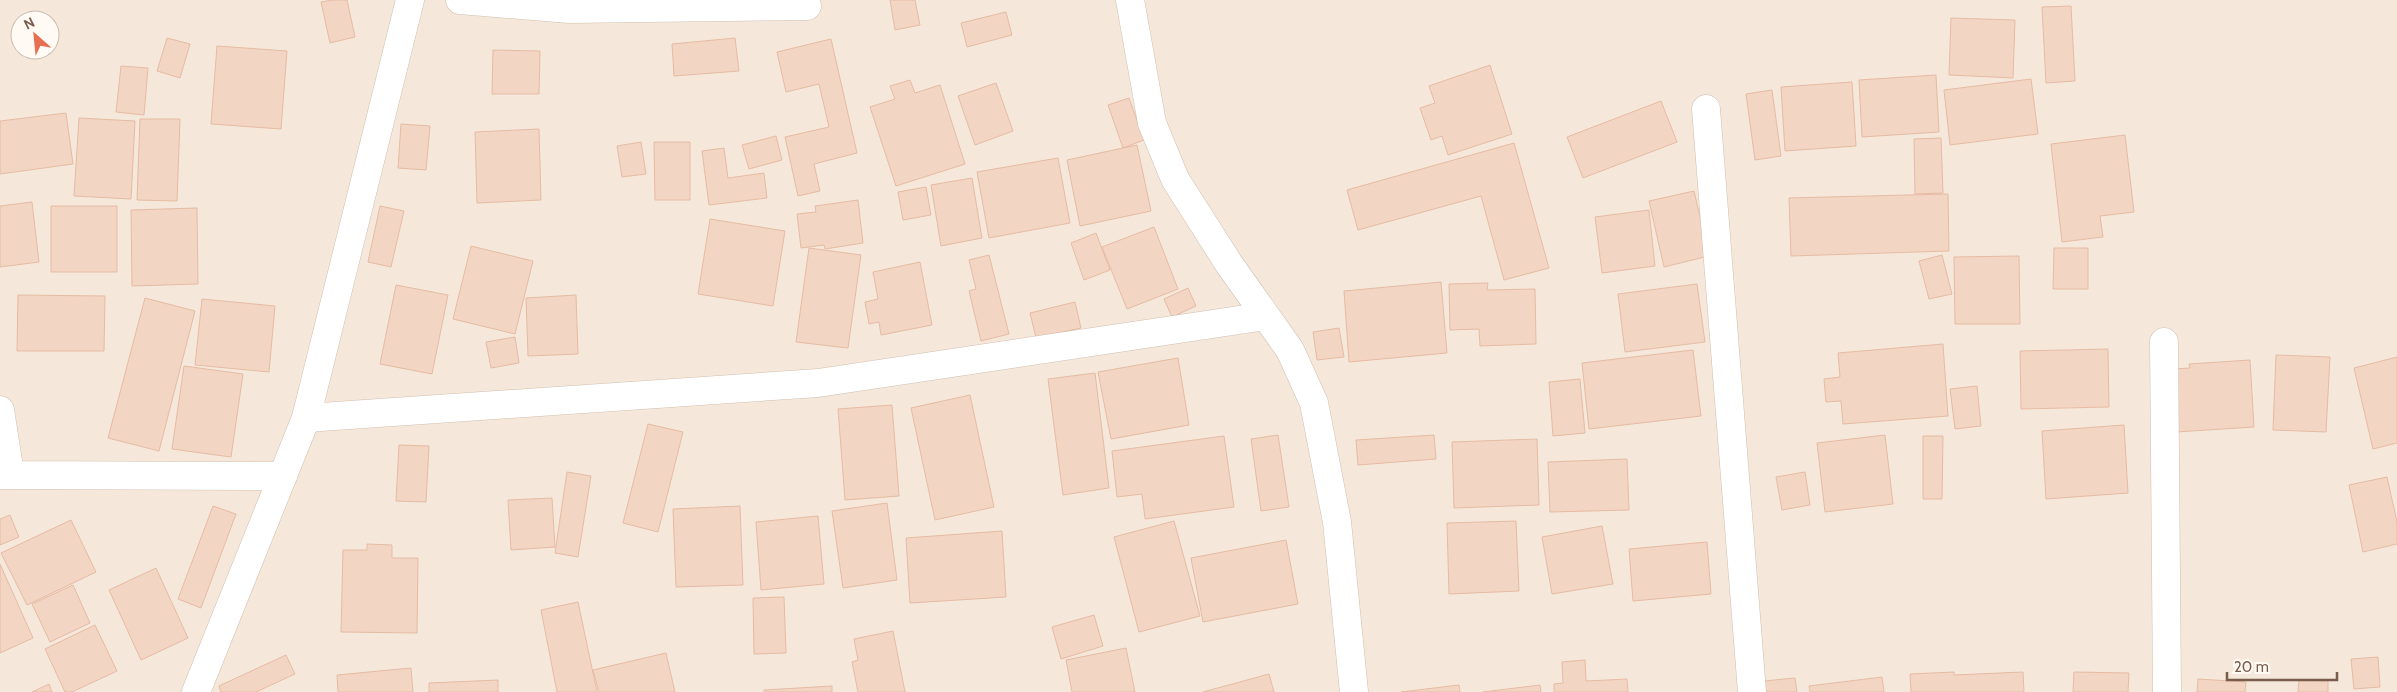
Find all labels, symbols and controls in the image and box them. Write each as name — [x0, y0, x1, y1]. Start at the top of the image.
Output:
north arrow — [10, 10, 60, 60]
text: N — [21, 13, 38, 34]
scale bar — [2227, 650, 2337, 682]
text: 20 m — [2234, 658, 2269, 676]

